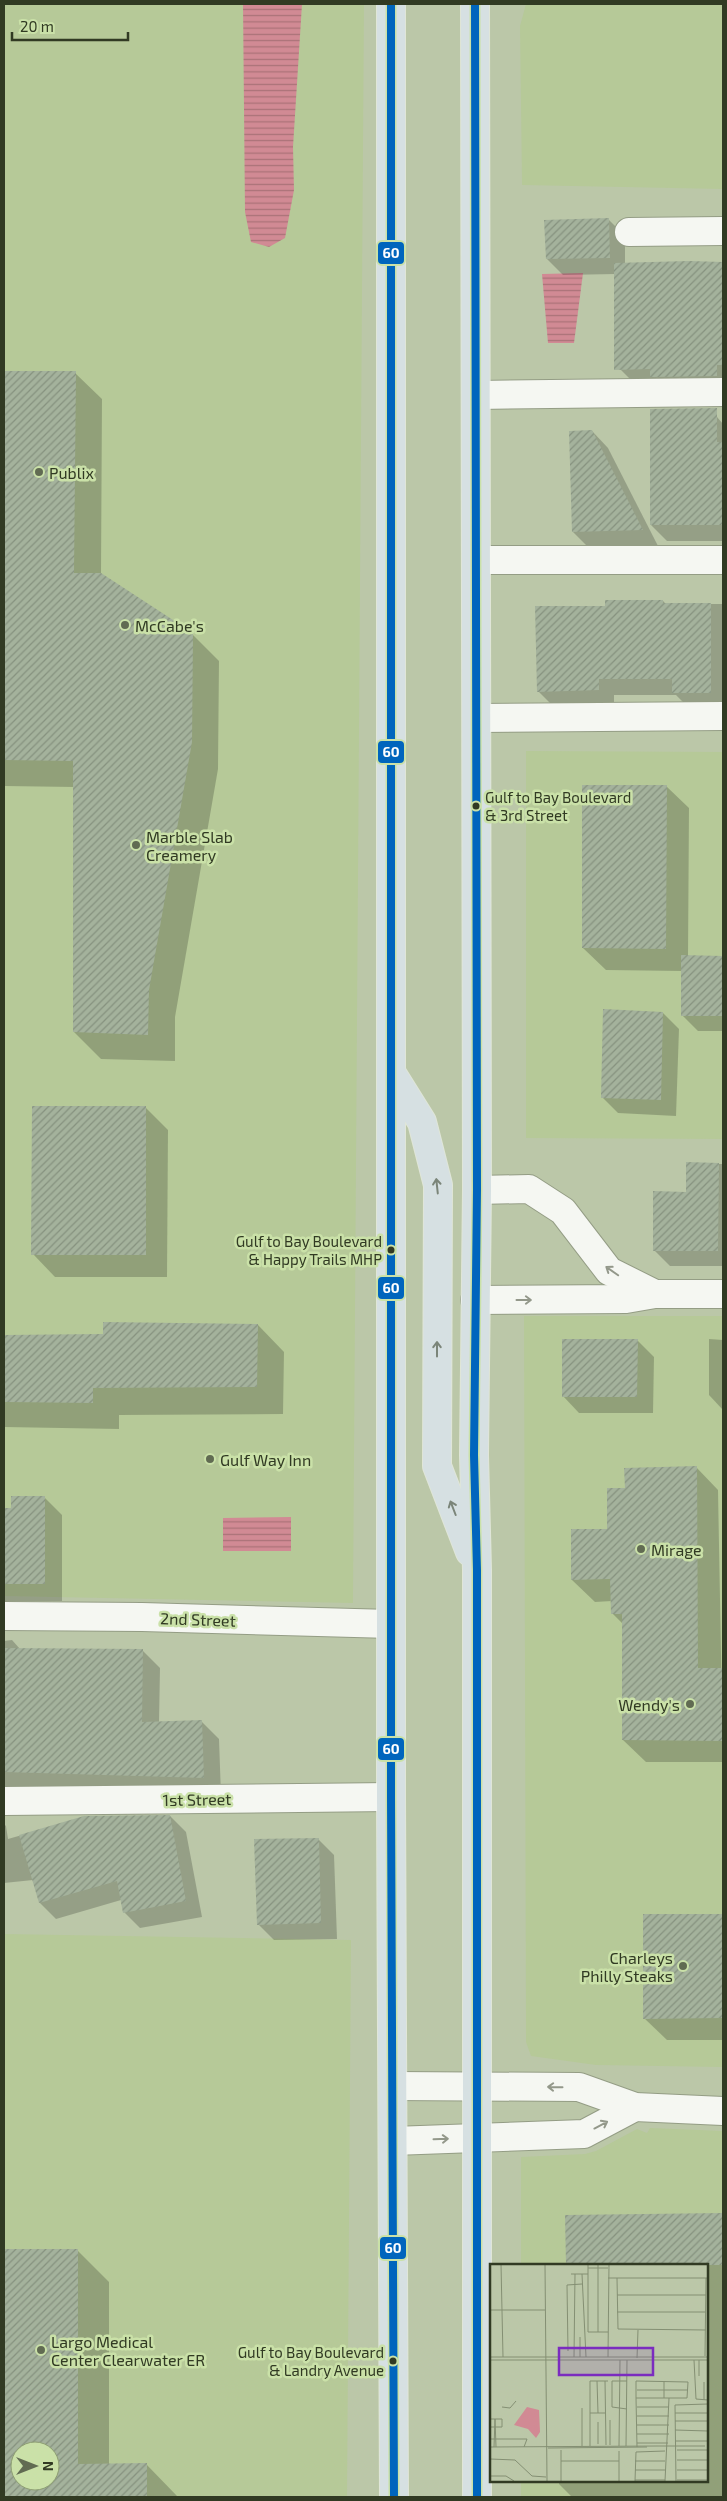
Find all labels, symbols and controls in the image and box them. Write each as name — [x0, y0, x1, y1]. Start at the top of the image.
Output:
scale bar — [12, 10, 129, 42]
text: 20 m — [20, 17, 54, 35]
line badge: 60 — [377, 241, 405, 265]
text: 60 — [382, 244, 400, 261]
place label: Publix — [49, 463, 94, 482]
marker: Publix — [33, 466, 45, 478]
place label: McCabe's — [135, 616, 204, 635]
marker: McCabe's — [119, 619, 131, 631]
line badge: 60 — [377, 740, 405, 764]
text: 60 — [382, 743, 400, 760]
place label: Gulf to Bay Boulevard & 3rd Street — [485, 788, 631, 824]
marker: Gulf to Bay Boulevard & 3rd Street — [471, 801, 481, 811]
place label: Marble Slab Creamery — [146, 827, 233, 864]
marker: Marble Slab Creamery — [130, 839, 142, 851]
one-way arrow — [432, 1179, 442, 1195]
place label: Gulf to Bay Boulevard & Happy Trails MHP — [236, 1232, 382, 1268]
marker: Gulf to Bay Boulevard & Happy Trails MHP — [386, 1245, 396, 1255]
one-way arrow — [605, 1266, 619, 1277]
line badge: 60 — [377, 1276, 405, 1300]
text: 60 — [382, 1279, 400, 1296]
one-way arrow — [516, 1295, 532, 1305]
one-way arrow — [432, 1341, 442, 1358]
place label: Gulf Way Inn — [220, 1450, 311, 1469]
marker: Gulf Way Inn — [204, 1453, 216, 1465]
one-way arrow — [448, 1501, 458, 1516]
place label: Mirage — [651, 1540, 702, 1559]
marker: Mirage — [635, 1543, 647, 1555]
street label: 2nd Street — [160, 1608, 236, 1630]
place label: Wendy's — [618, 1695, 680, 1714]
marker: Wendy's — [684, 1698, 696, 1710]
line badge: 60 — [377, 1737, 405, 1761]
text: 60 — [382, 1740, 400, 1757]
street label: 1st Street — [163, 1789, 231, 1809]
place label: Charleys Philly Steaks — [581, 1948, 673, 1985]
marker: Charleys Philly Steaks — [677, 1960, 689, 1972]
one-way arrow — [547, 2082, 563, 2092]
one-way arrow — [594, 2120, 609, 2130]
one-way arrow — [433, 2135, 449, 2144]
line badge: 60 — [379, 2236, 407, 2260]
text: 60 — [384, 2239, 402, 2256]
inset map — [490, 2264, 707, 2481]
place label: Largo Medical Center Clearwater ER — [51, 2332, 205, 2369]
place label: Gulf to Bay Boulevard & Landry Avenue — [238, 2343, 384, 2379]
marker: Largo Medical Center Clearwater ER — [35, 2344, 47, 2356]
marker: Gulf to Bay Boulevard & Landry Avenue — [388, 2356, 398, 2366]
north arrow — [10, 2441, 60, 2491]
text: N — [40, 2461, 57, 2471]

